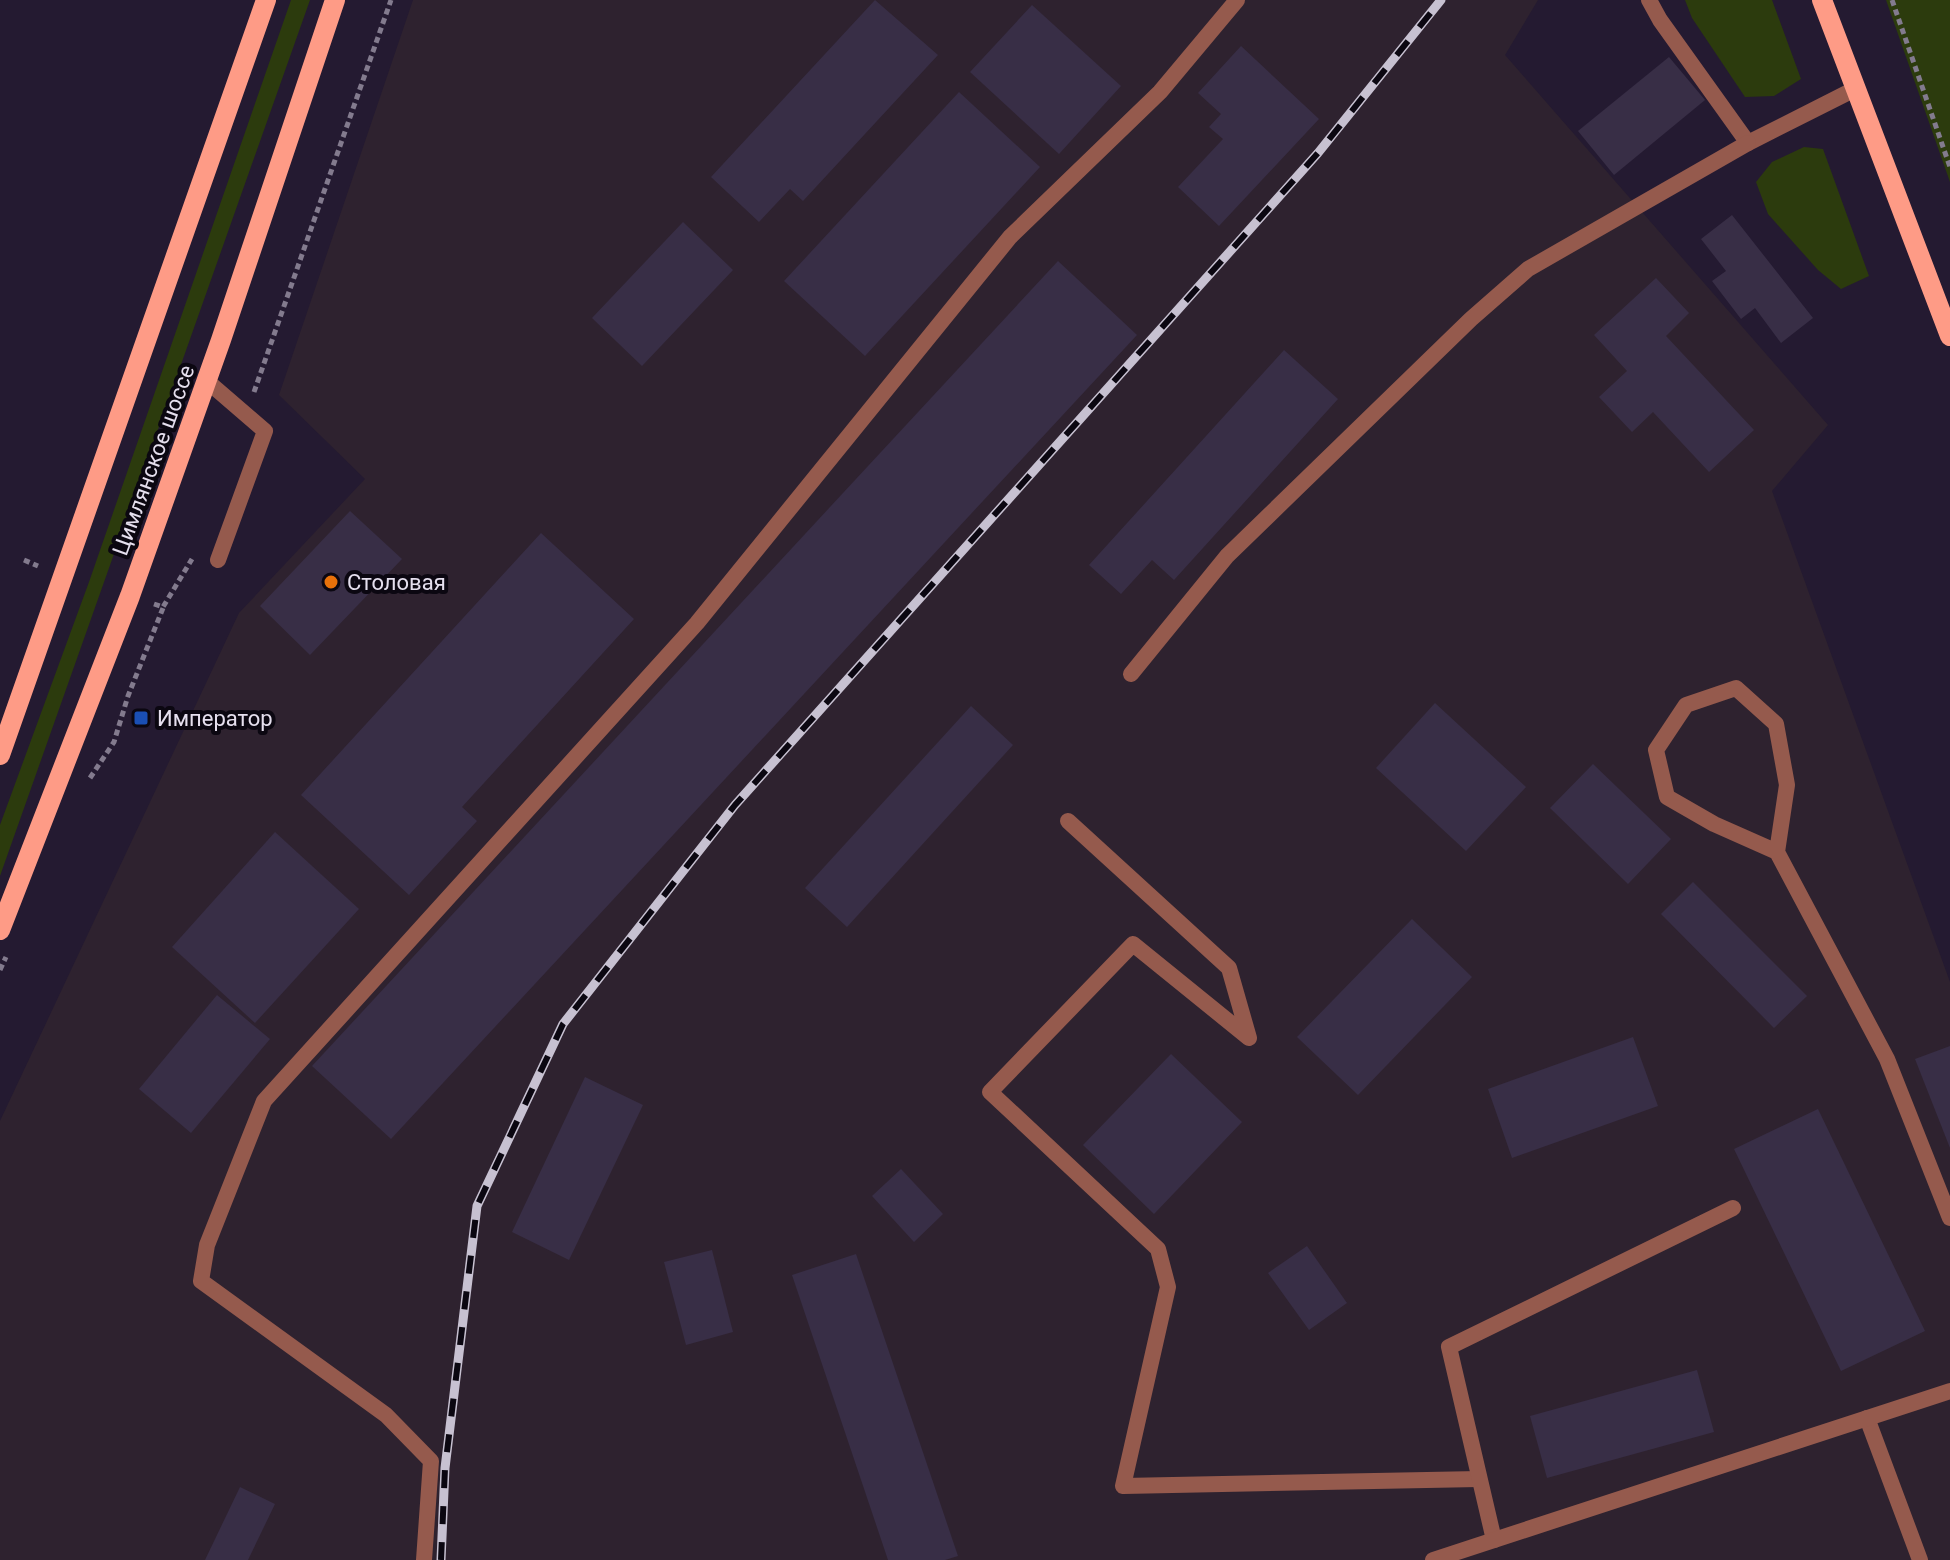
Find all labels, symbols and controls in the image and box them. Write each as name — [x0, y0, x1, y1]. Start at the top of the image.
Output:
street label: Цимлянское шоссе — [107, 362, 200, 559]
place label: Столовая — [347, 570, 446, 595]
marker: Столовая — [322, 573, 340, 591]
place label: Император — [157, 706, 273, 731]
marker: Император — [132, 709, 150, 727]

